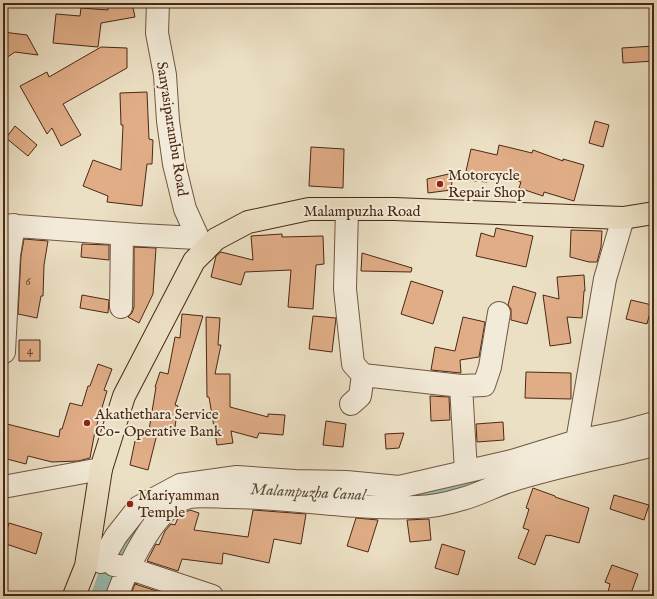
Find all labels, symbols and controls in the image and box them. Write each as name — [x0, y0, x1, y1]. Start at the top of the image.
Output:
street label: Sanyasiparambu Road — [152, 60, 192, 199]
place label: Motorcycle Repair Shop — [448, 166, 525, 202]
marker: Motorcycle Repair Shop — [435, 179, 445, 189]
street label: Malampuzha Road — [303, 202, 422, 221]
house number: 6 — [25, 273, 31, 290]
house number: 4 — [27, 342, 34, 359]
place label: Akathethara Service Co- Operative Bank — [94, 405, 223, 441]
marker: Akathethara Service Co- Operative Bank — [82, 418, 92, 428]
water label: Malampuzha Canal — [250, 480, 367, 506]
place label: Mariyamman Temple — [138, 486, 219, 522]
marker: Mariyamman Temple — [125, 499, 135, 509]

